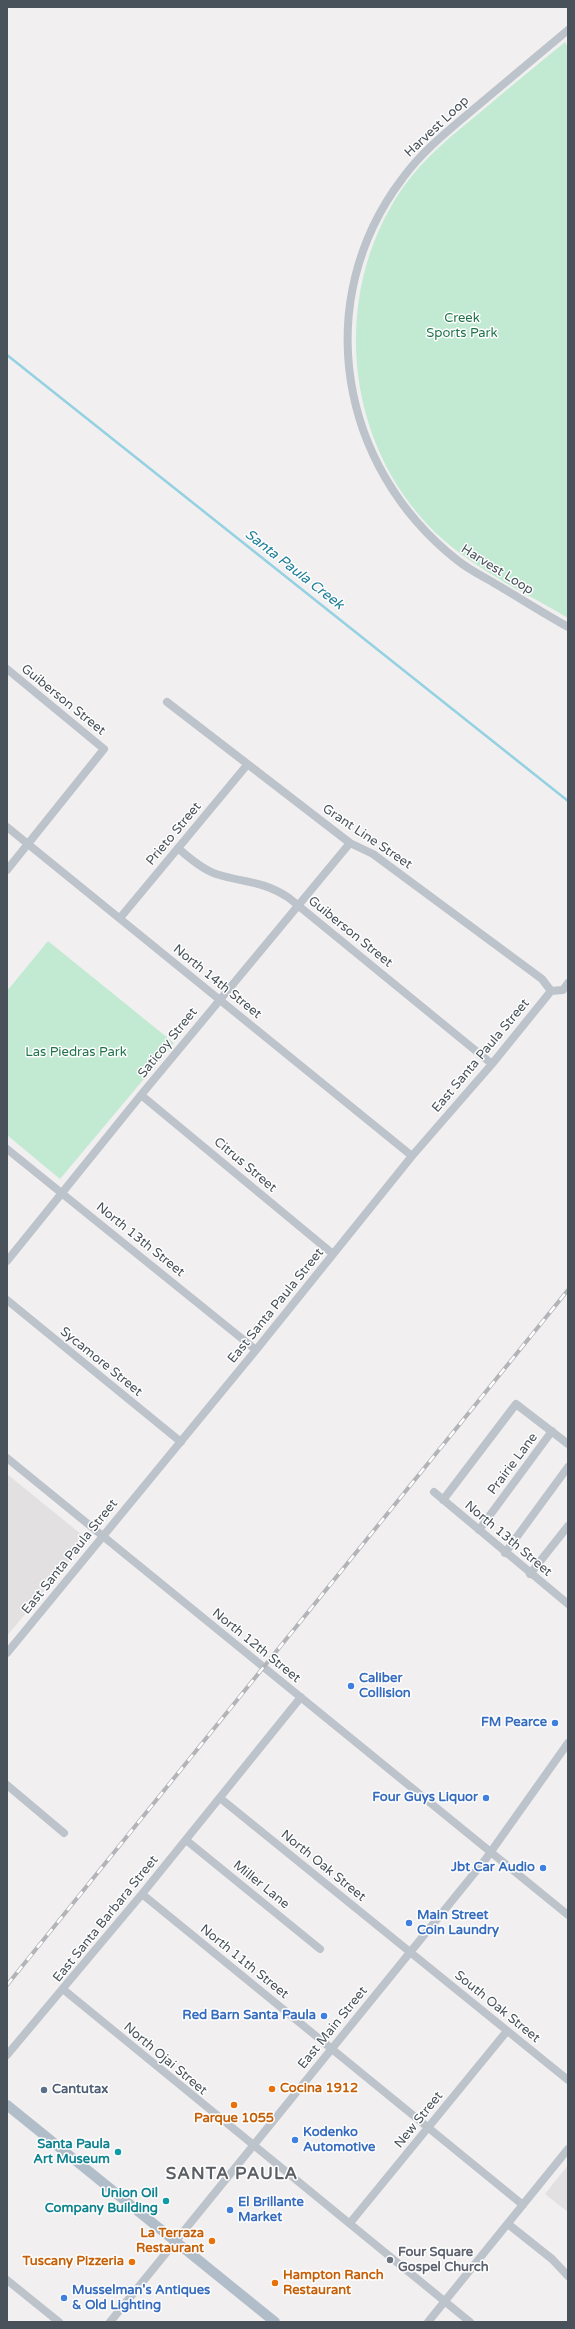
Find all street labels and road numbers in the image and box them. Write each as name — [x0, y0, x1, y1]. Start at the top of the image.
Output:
street label: Harvest Loop — [402, 93, 472, 161]
street label: Harvest Loop — [458, 542, 536, 598]
street label: Guiberson Street — [18, 661, 108, 739]
street label: Prieto Street — [143, 799, 205, 869]
street label: Grant Line Street — [319, 801, 415, 873]
street label: Guiberson Street — [305, 893, 395, 971]
street label: North 14th Street — [170, 942, 264, 1022]
street label: East Santa Paula Street — [429, 996, 533, 1116]
street label: Saticoy Street — [135, 1005, 201, 1081]
street label: Citrus Street — [211, 1134, 279, 1196]
street label: North 13th Street — [93, 1200, 187, 1280]
street label: East Santa Paula Street — [225, 1245, 327, 1367]
street label: Sycamore Street — [57, 1324, 145, 1400]
street label: Prairie Lane — [485, 1430, 541, 1498]
street label: East Santa Paula Street — [19, 1496, 121, 1618]
street label: North 13th Street — [461, 1498, 555, 1580]
street label: North 12th Street — [209, 1606, 303, 1686]
street label: North Oak Street — [277, 1827, 369, 1905]
street label: East Santa Barbara Street — [50, 1853, 162, 1985]
street label: Miller Lane — [230, 1858, 292, 1912]
street label: North 11th Street — [197, 1922, 291, 2002]
street label: South Oak Street — [451, 1968, 543, 2046]
street label: East Main Street — [295, 1984, 371, 2072]
street label: North Ojai Street — [120, 2020, 210, 2098]
street label: New Street — [391, 2089, 447, 2151]

